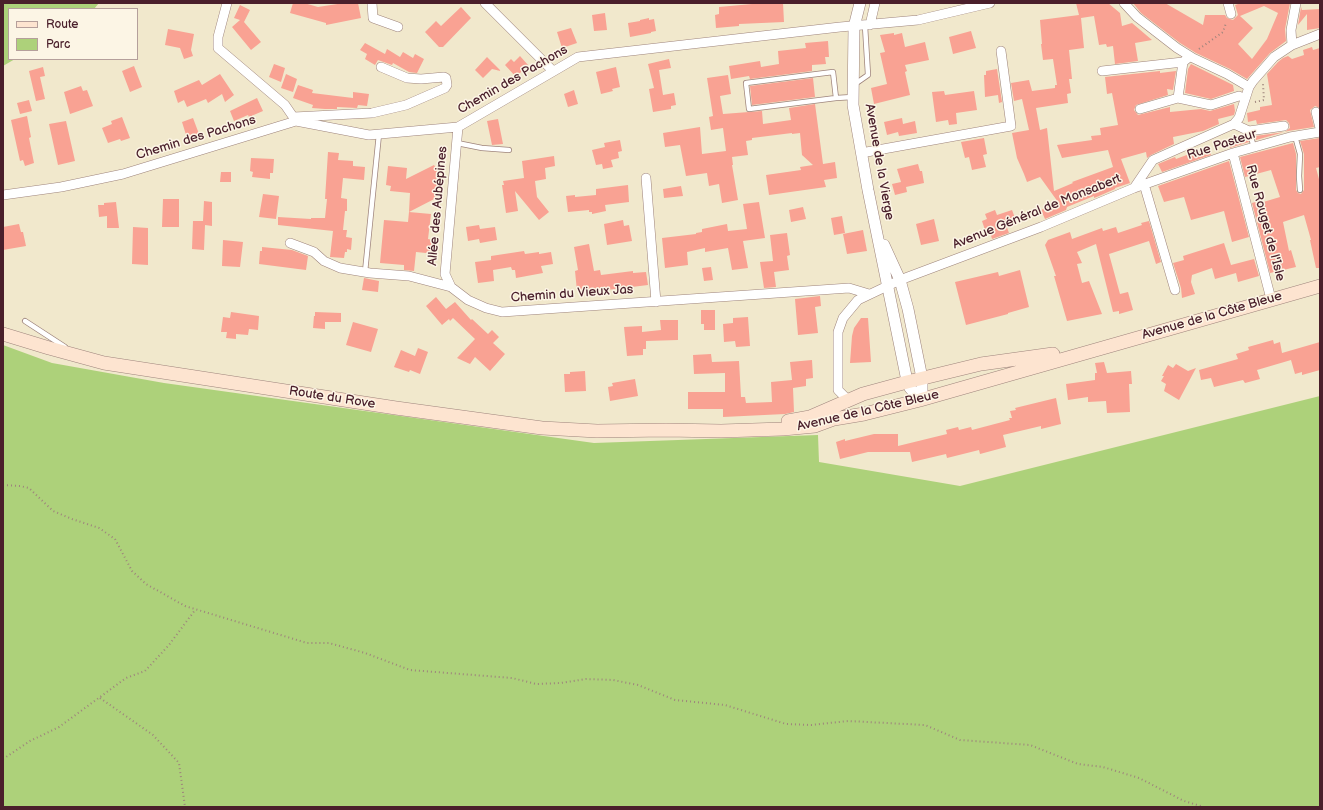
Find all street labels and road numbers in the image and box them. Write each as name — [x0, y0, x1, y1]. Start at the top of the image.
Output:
street label: Chemin des Pachons — [455, 42, 571, 118]
street label: Avenue de la Vierge — [861, 103, 897, 221]
street label: Chemin des Pachons — [134, 112, 258, 164]
street label: Rue Pasteur — [1185, 126, 1259, 164]
street label: Allée des Aubépines — [425, 146, 451, 266]
street label: Rue Rouget de l'Isle — [1242, 163, 1288, 283]
street label: Avenue Général de Monsabert — [950, 171, 1124, 253]
street label: Chemin du Vieux Jas — [510, 282, 634, 306]
street label: Avenue de la Côte Bleue — [1140, 289, 1284, 343]
street label: Route du Rove — [288, 383, 376, 413]
street label: Avenue de la Côte Bleue — [796, 387, 940, 435]

